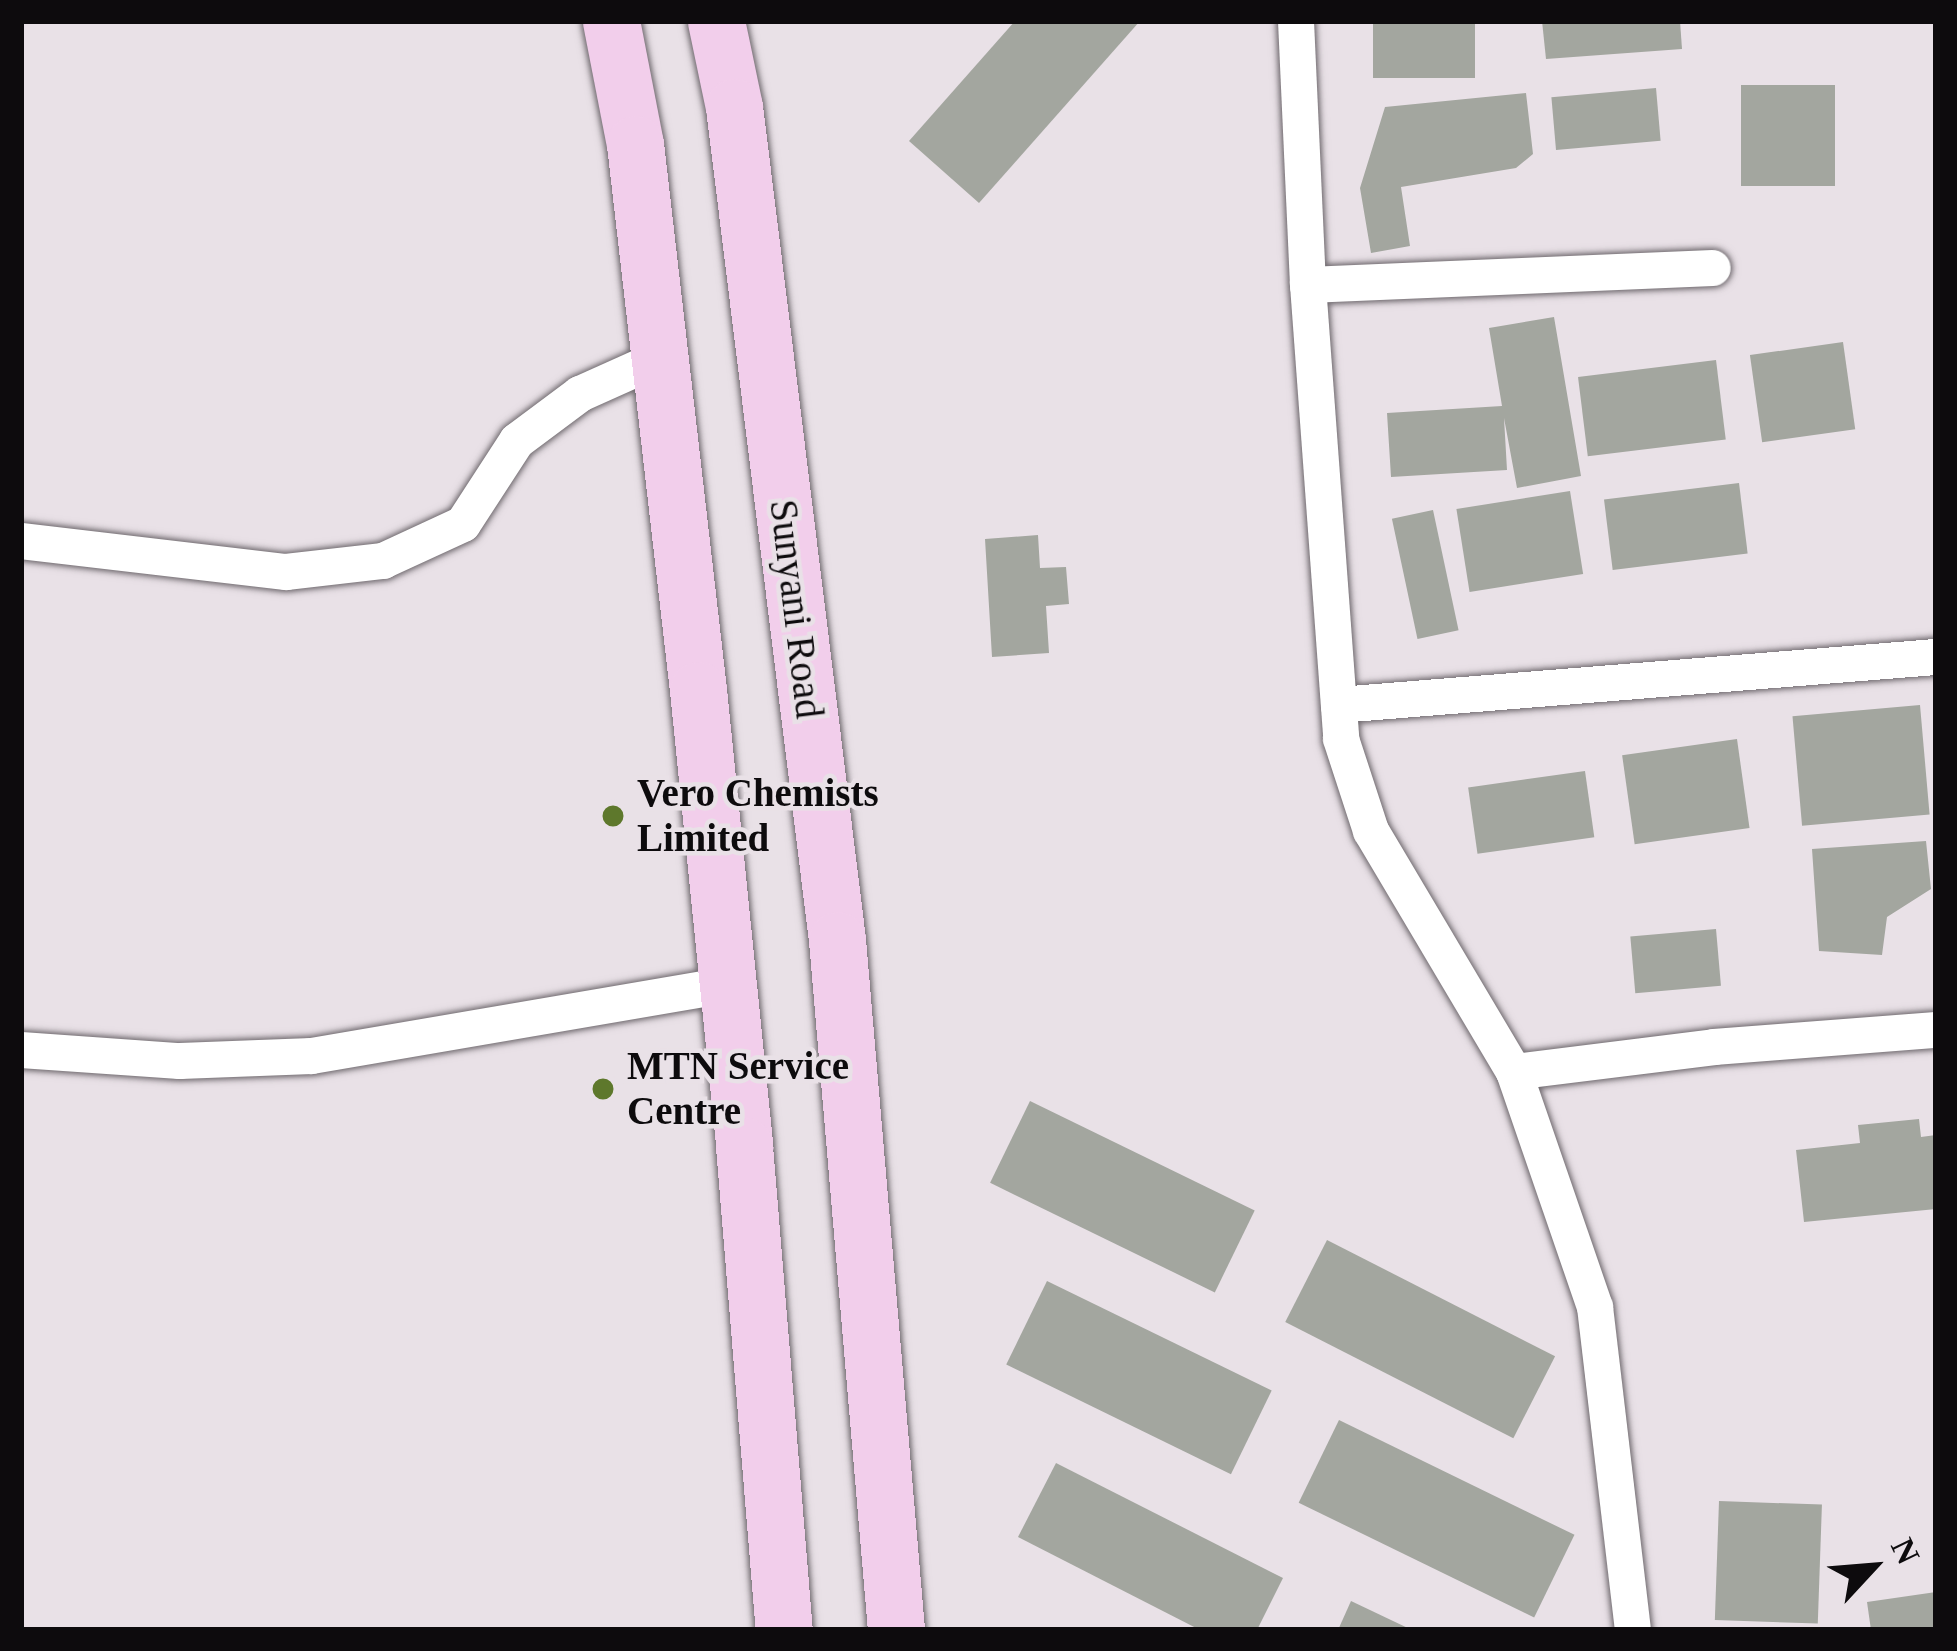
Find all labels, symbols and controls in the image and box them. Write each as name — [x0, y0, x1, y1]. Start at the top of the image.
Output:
street label: Sunyani Road — [759, 497, 833, 721]
place label: Vero Chemists Limited — [637, 771, 879, 862]
marker: Vero Chemists Limited — [600, 803, 626, 829]
place label: MTN Service Centre — [627, 1044, 849, 1135]
marker: MTN Service Centre — [590, 1076, 616, 1102]
north arrow — [1813, 1507, 1933, 1627]
text: N — [1884, 1533, 1927, 1570]

